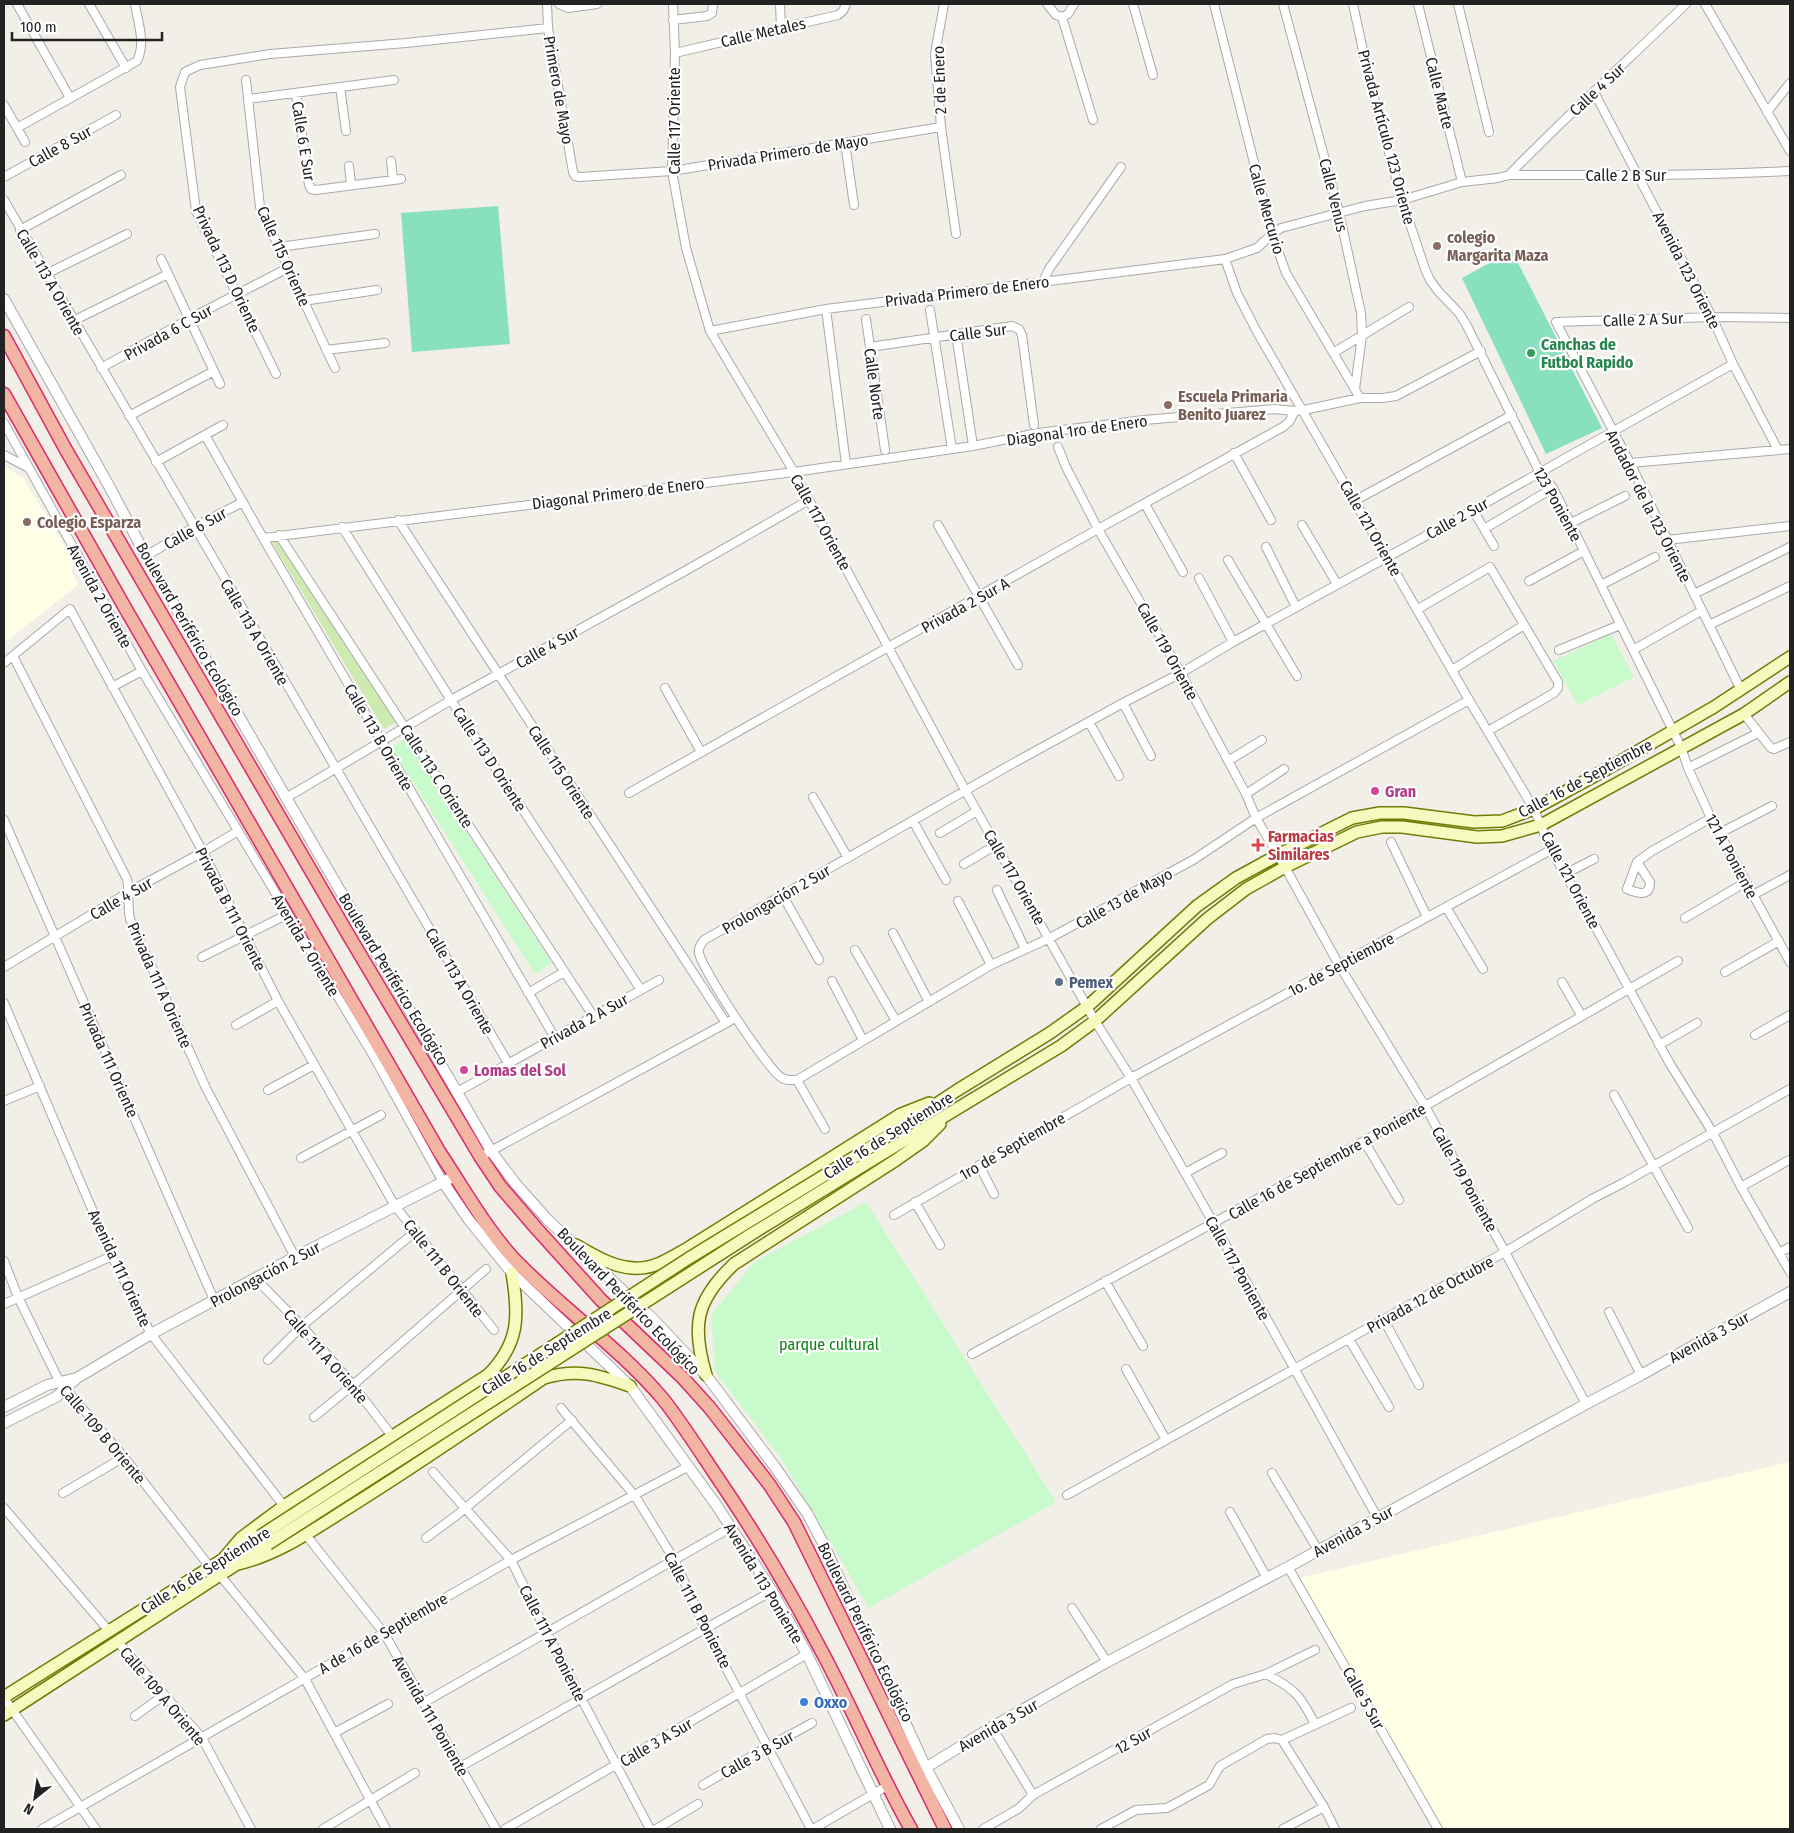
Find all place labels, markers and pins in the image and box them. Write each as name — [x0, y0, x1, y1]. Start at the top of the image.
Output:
place label: colegio Margarita Maza — [1447, 228, 1548, 265]
marker: colegio Margarita Maza — [1431, 240, 1443, 252]
place label: Canchas de Futbol Rapido — [1541, 335, 1634, 372]
marker: Canchas de Futbol Rapido — [1525, 347, 1537, 359]
place label: Escuela Primaria Benito Juarez — [1178, 387, 1288, 424]
marker: Escuela Primaria Benito Juarez — [1162, 399, 1174, 411]
place label: Colegio Esparza — [37, 513, 141, 532]
marker: Colegio Esparza — [21, 516, 33, 528]
place label: Gran — [1385, 782, 1416, 801]
marker: Gran — [1369, 785, 1381, 797]
place label: Farmacias Similares — [1268, 827, 1334, 864]
marker: Farmacias Similares — [1252, 839, 1264, 851]
place label: Pemex — [1069, 973, 1113, 992]
marker: Pemex — [1053, 976, 1065, 988]
place label: Lomas del Sol — [474, 1061, 566, 1080]
marker: Lomas del Sol — [458, 1064, 470, 1076]
place label: Oxxo — [814, 1693, 848, 1712]
marker: Oxxo — [798, 1696, 810, 1708]

